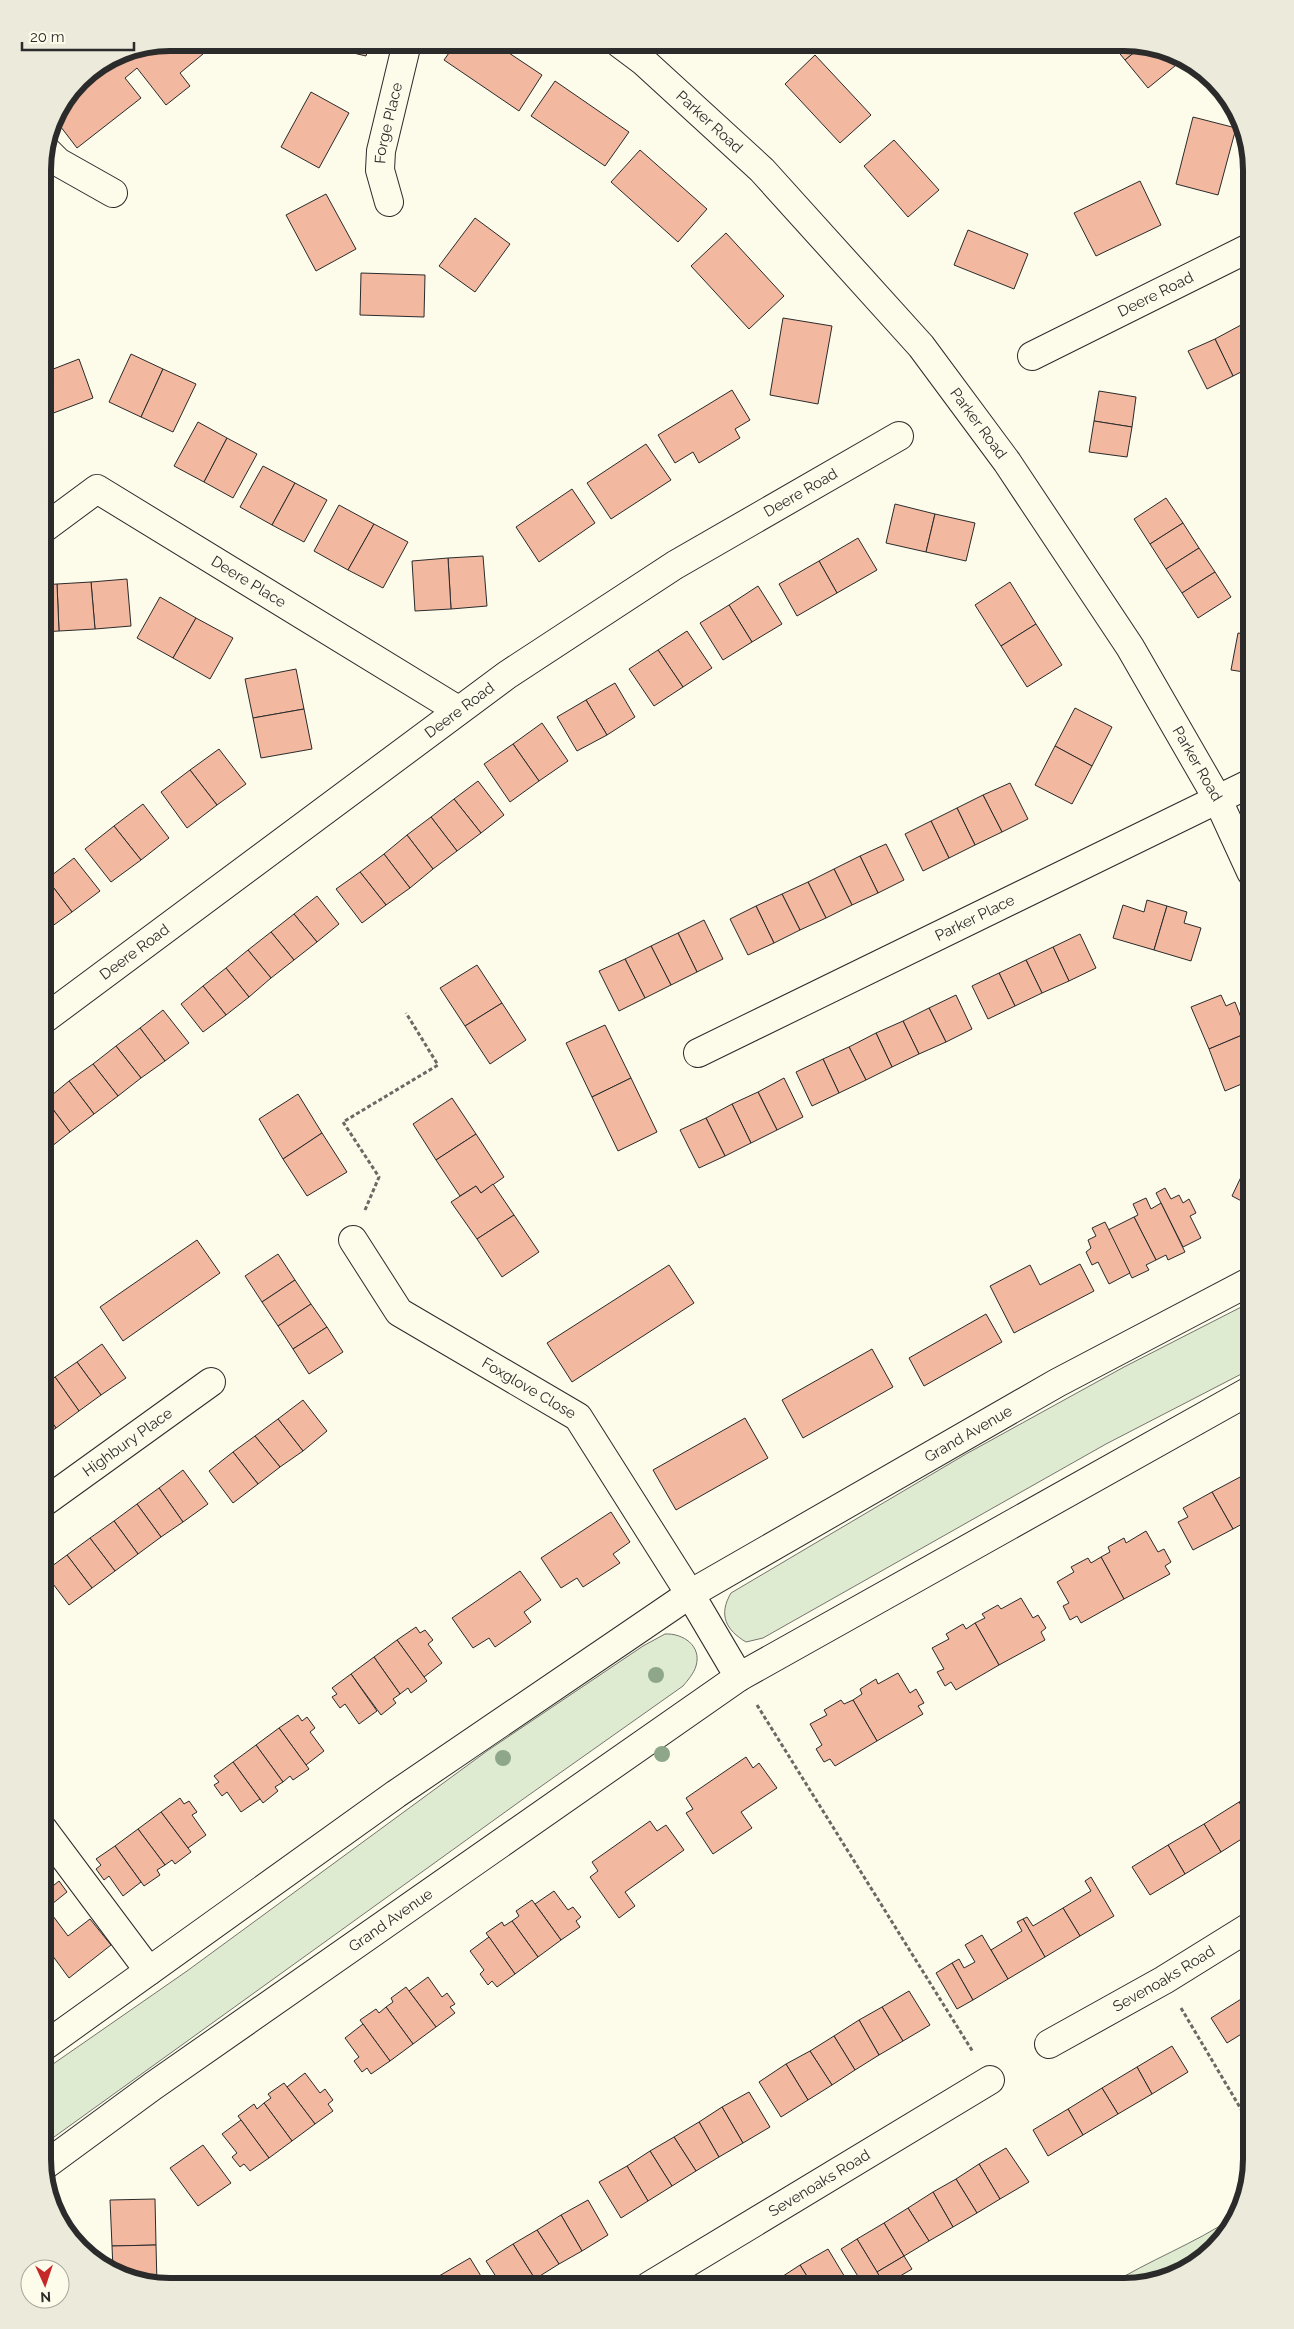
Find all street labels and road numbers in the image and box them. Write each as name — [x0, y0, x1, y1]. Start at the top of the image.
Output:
street label: Forge Place — [371, 80, 406, 164]
street label: Parker Road — [672, 87, 746, 157]
street label: Deere Road — [1115, 268, 1196, 321]
street label: Parker Road — [946, 384, 1011, 463]
street label: Deere Road — [761, 464, 841, 521]
street label: Deere Place — [208, 552, 290, 612]
street label: Deere Road — [421, 679, 498, 742]
street label: Parker Road — [1169, 723, 1226, 805]
street label: Parker Place — [932, 891, 1018, 945]
street label: Deere Road — [96, 920, 173, 984]
street label: Foxglove Close — [479, 1354, 579, 1423]
street label: Grand Avenue — [921, 1402, 1016, 1466]
street label: Highbury Place — [79, 1404, 176, 1481]
street label: Grand Avenue — [345, 1885, 436, 1956]
street label: Sevenoaks Road — [1110, 1942, 1218, 2016]
street label: Sevenoaks Road — [765, 2146, 873, 2221]

